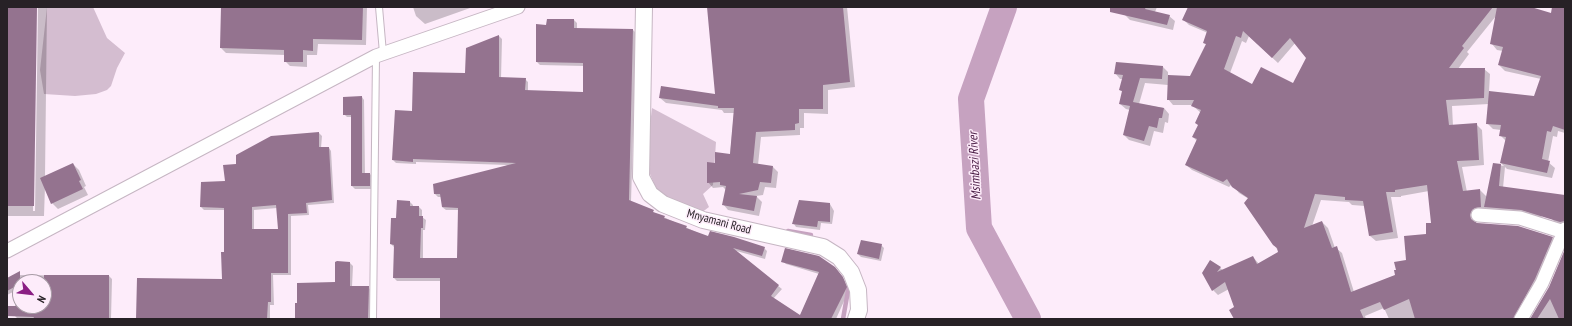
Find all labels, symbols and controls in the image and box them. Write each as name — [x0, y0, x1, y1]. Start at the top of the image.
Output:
water label: Msimbazi River — [965, 132, 985, 200]
street label: Mnyamani Road — [685, 207, 753, 237]
north arrow — [12, 274, 52, 314]
text: N — [34, 293, 49, 305]

